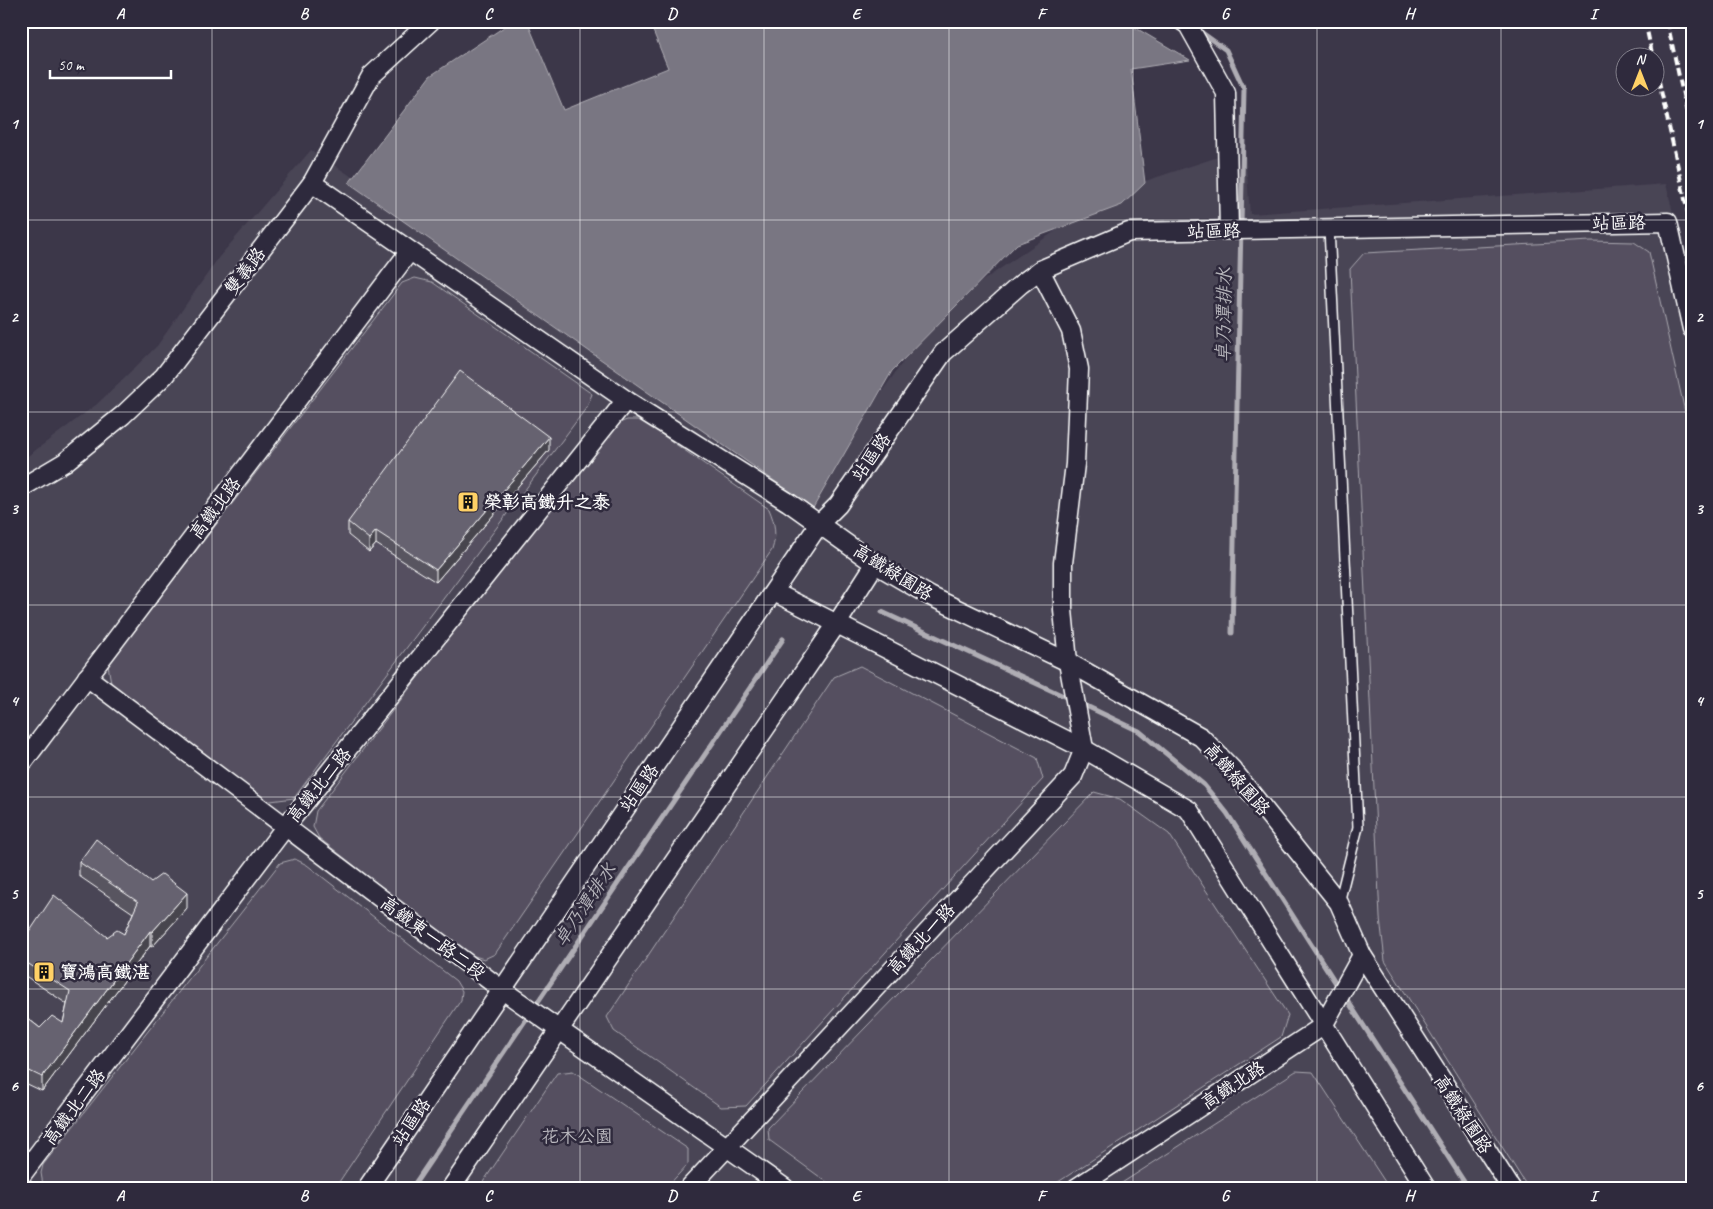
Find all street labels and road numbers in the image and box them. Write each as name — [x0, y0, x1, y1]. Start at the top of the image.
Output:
street label: 站區路 — [1592, 212, 1646, 234]
street label: 站區路 — [1187, 220, 1241, 242]
street label: 雙義路 — [220, 243, 270, 299]
street label: 站區路 — [847, 429, 895, 485]
street label: 高鐵北路 — [185, 473, 245, 543]
street label: 高鐵綠園路 — [849, 539, 937, 605]
street label: 高鐵綠園路 — [1199, 738, 1275, 820]
street label: 高鐵北二路 — [282, 743, 356, 827]
street label: 站區路 — [615, 760, 663, 816]
street label: 高鐵東一路二段 — [376, 891, 490, 985]
street label: 高鐵北一路 — [882, 899, 960, 979]
street label: 高鐵北路 — [1197, 1056, 1269, 1114]
street label: 高鐵北二路 — [38, 1064, 110, 1150]
street label: 高鐵綠園路 — [1429, 1070, 1497, 1158]
street label: 站區路 — [387, 1093, 435, 1151]

